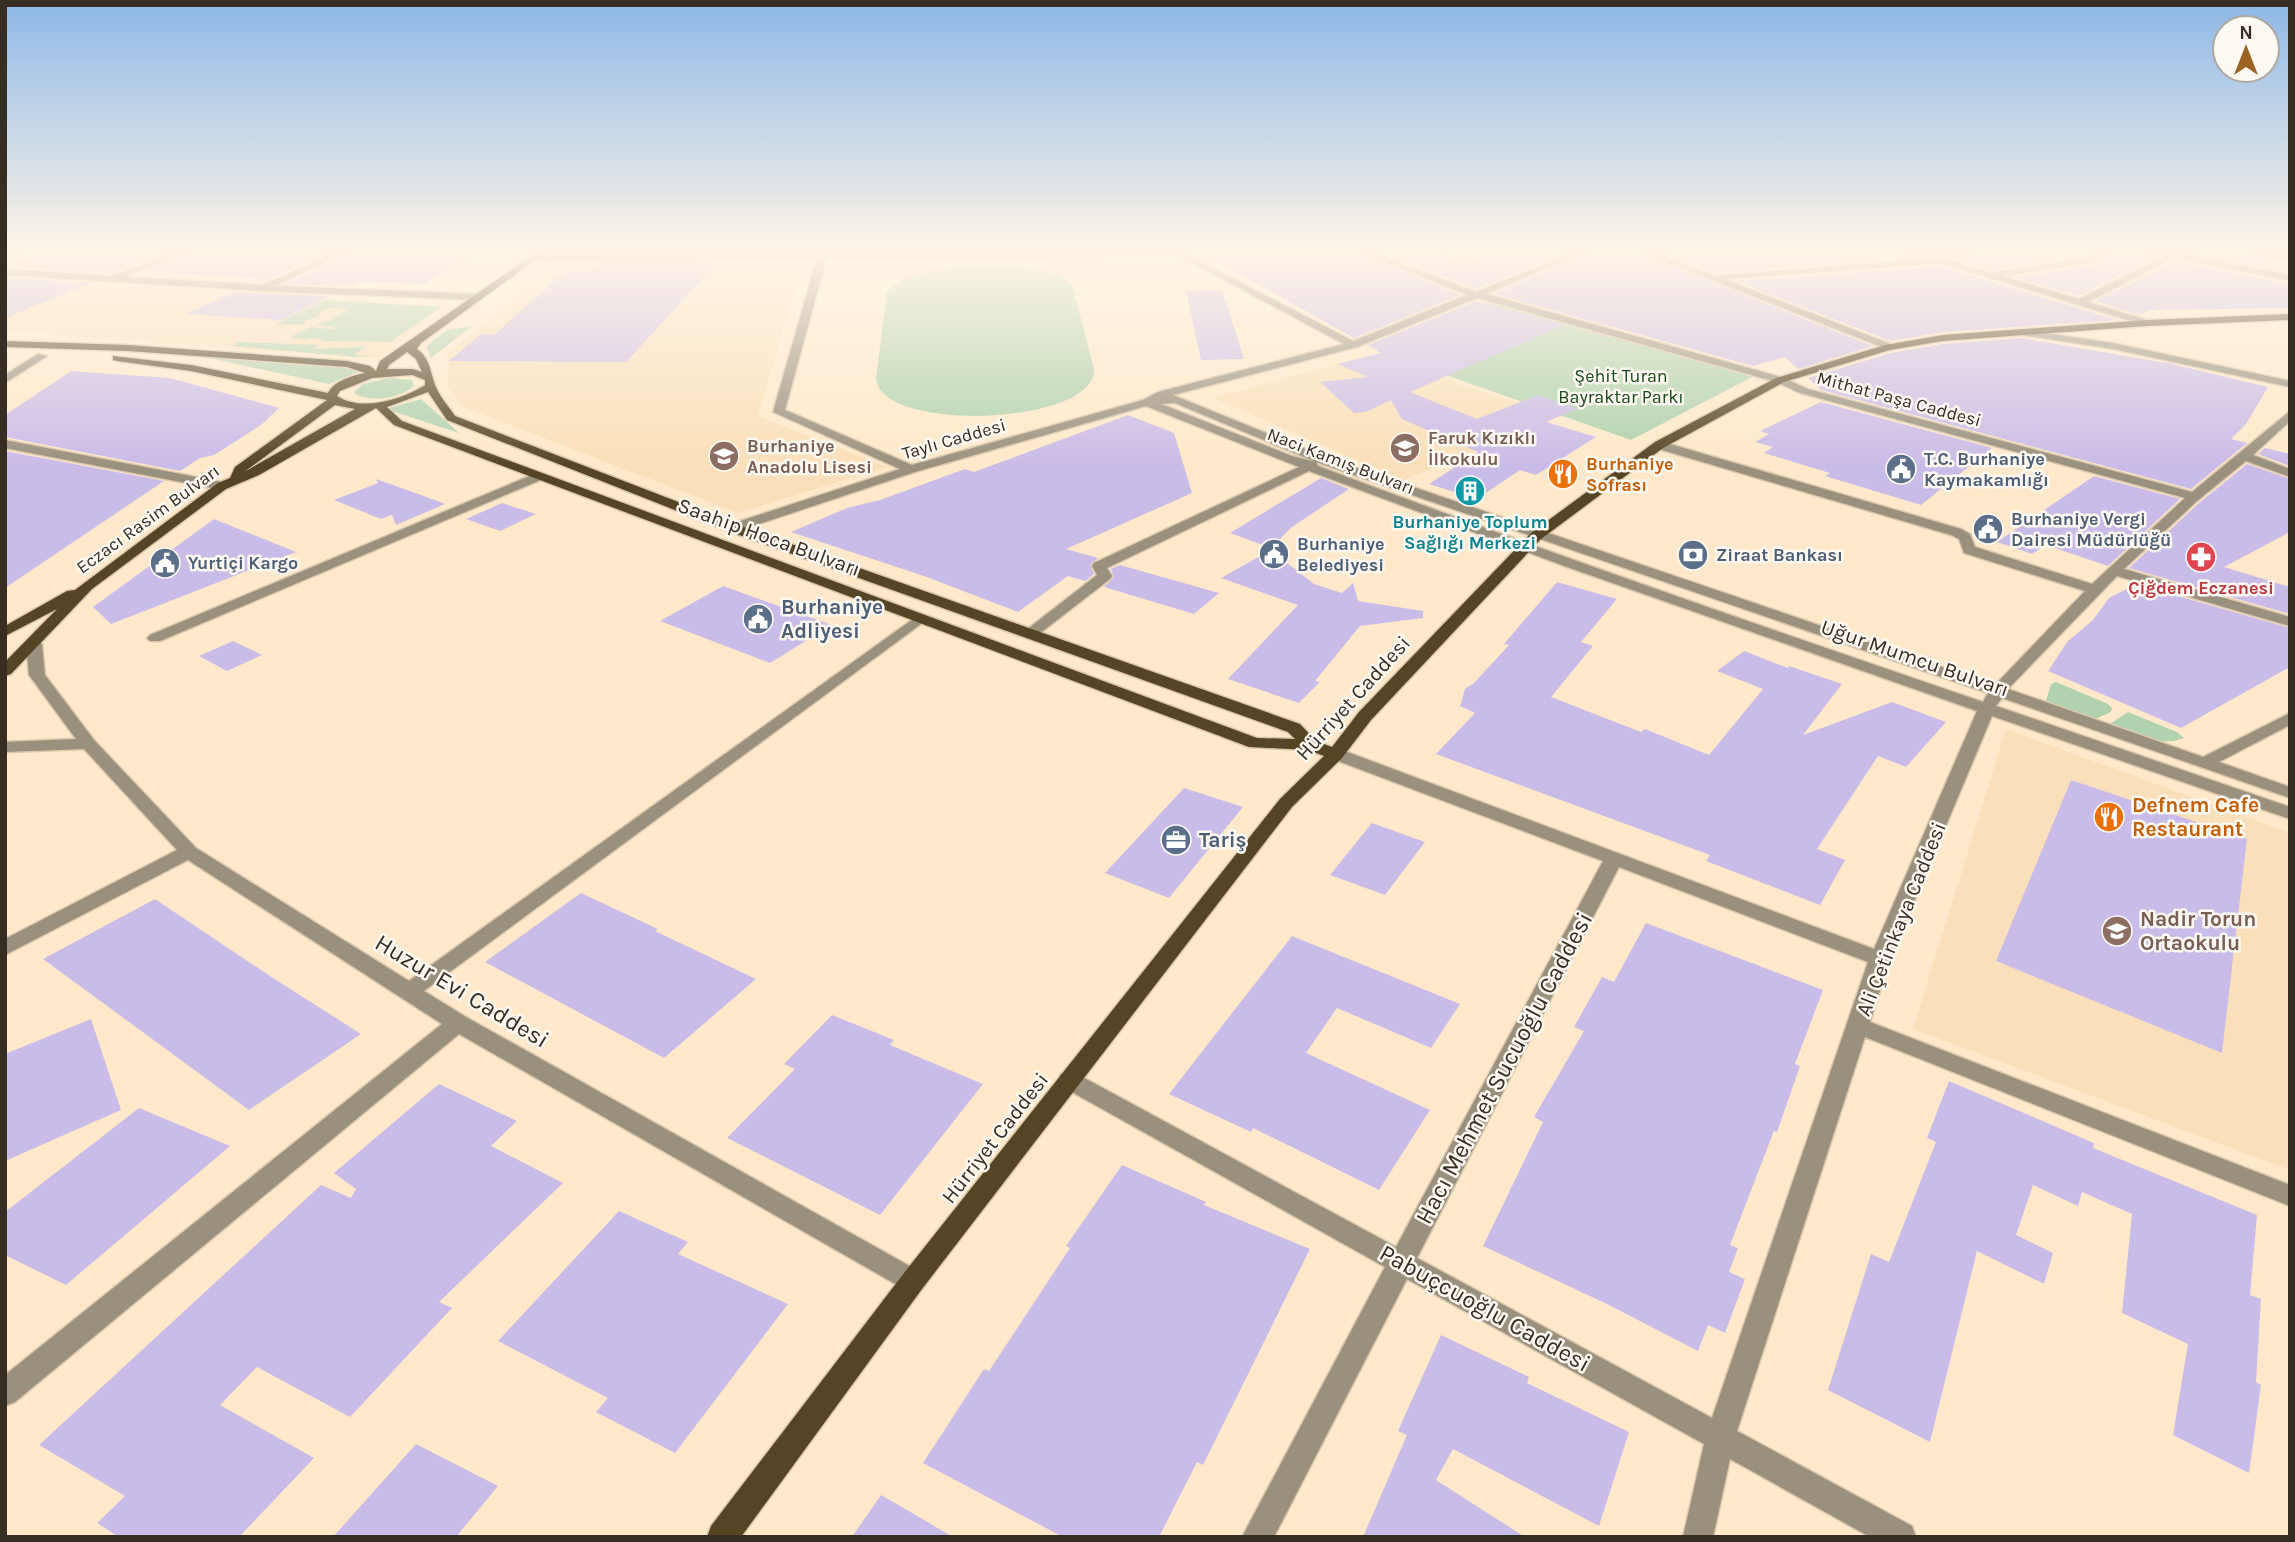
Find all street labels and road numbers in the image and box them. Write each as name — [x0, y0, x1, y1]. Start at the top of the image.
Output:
street label: Mithat Paşa Caddesi — [1815, 366, 1983, 432]
street label: Taylı Caddesi — [900, 414, 1008, 464]
street label: Naci Kamış Bulvarı — [1264, 423, 1418, 499]
street label: Eczacı Rasim Bulvarı — [72, 460, 224, 578]
street label: Saahip Hoca Bulvarı — [674, 493, 864, 581]
street label: Uğur Mumcu Bulvarı — [1818, 615, 2012, 701]
street label: Hürriyet Caddesi — [1291, 631, 1415, 765]
street label: Ali Çetinkaya Caddesi — [1851, 819, 1951, 1019]
street label: Hacı Mehmet Sucuoğlu Caddesi — [1410, 907, 1598, 1229]
street label: Huzur Evi Caddesi — [370, 928, 554, 1054]
street label: Hürriyet Caddesi — [937, 1068, 1053, 1208]
street label: Pabuçcuoğlu Caddesi — [1375, 1238, 1595, 1378]

